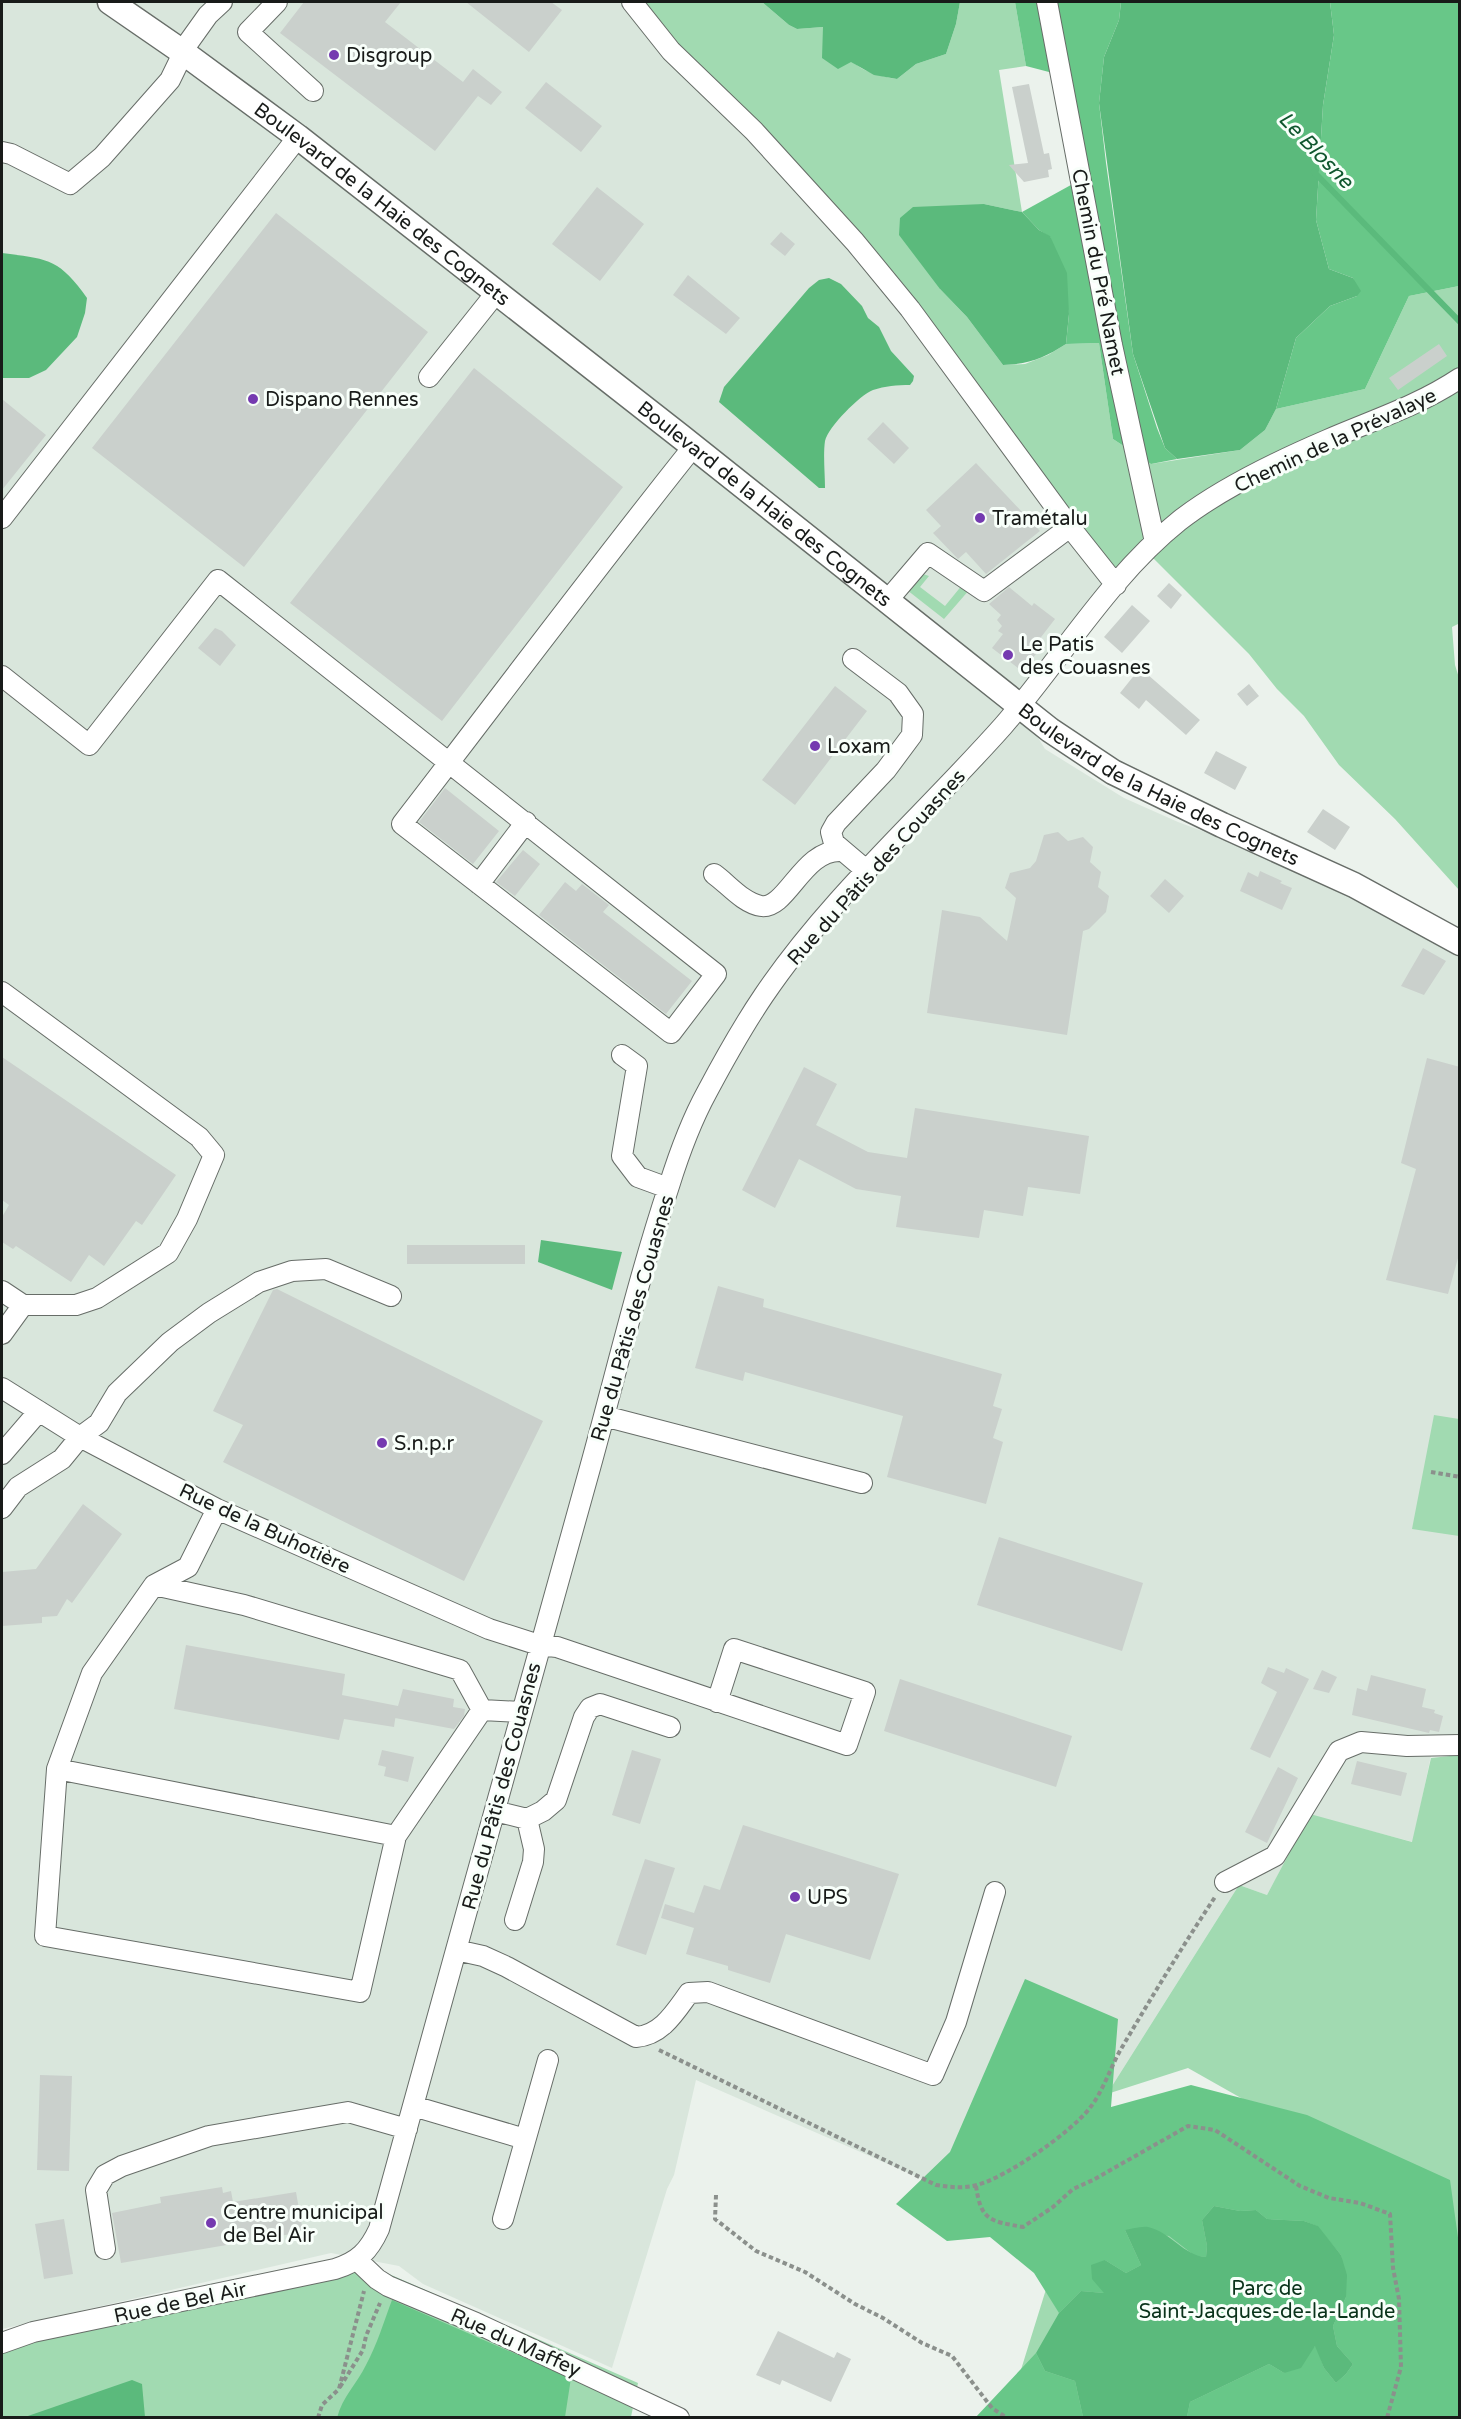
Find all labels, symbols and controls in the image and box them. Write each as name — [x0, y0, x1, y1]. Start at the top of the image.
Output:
place label: Disgroup — [346, 44, 432, 68]
marker: Disgroup — [327, 48, 341, 62]
street label: Boulevard de la Haie des Cognets — [249, 98, 515, 311]
water label: Le Blosne — [1273, 107, 1359, 195]
street label: Chemin du Pré Namet — [1066, 167, 1130, 378]
street label: Chemin de la Prévalaye — [1231, 383, 1440, 498]
place label: Dispano Rennes — [265, 388, 419, 412]
marker: Dispano Rennes — [246, 392, 260, 406]
street label: Boulevard de la Haie des Cognets — [632, 396, 896, 612]
place label: Tramétalu — [992, 507, 1088, 531]
marker: Tramétalu — [973, 511, 987, 525]
place label: Le Patis des Couasnes — [1020, 633, 1151, 680]
marker: Le Patis des Couasnes — [1001, 648, 1015, 662]
street label: Boulevard de la Haie des Cognets — [1013, 698, 1303, 871]
place label: Loxam — [827, 735, 891, 759]
marker: Loxam — [808, 739, 822, 753]
street label: Rue du Pâtis des Couasnes — [783, 765, 971, 970]
street label: Rue du Pâtis des Couasnes — [586, 1192, 680, 1444]
place label: S.n.p.r — [394, 1432, 455, 1456]
marker: S.n.p.r — [375, 1436, 389, 1450]
street label: Rue de la Buhotière — [175, 1479, 354, 1579]
street label: Rue du Pâtis des Couasnes — [457, 1660, 547, 1912]
place label: UPS — [807, 1886, 848, 1910]
marker: UPS — [788, 1890, 802, 1904]
place label: Centre municipal de Bel Air — [223, 2201, 383, 2248]
marker: Centre municipal de Bel Air — [204, 2216, 218, 2230]
street label: Rue de Bel Air — [112, 2277, 249, 2329]
park label: Parc de Saint-Jacques-de-la-Lande — [1139, 2277, 1395, 2324]
street label: Rue du Maffey — [447, 2303, 585, 2382]

